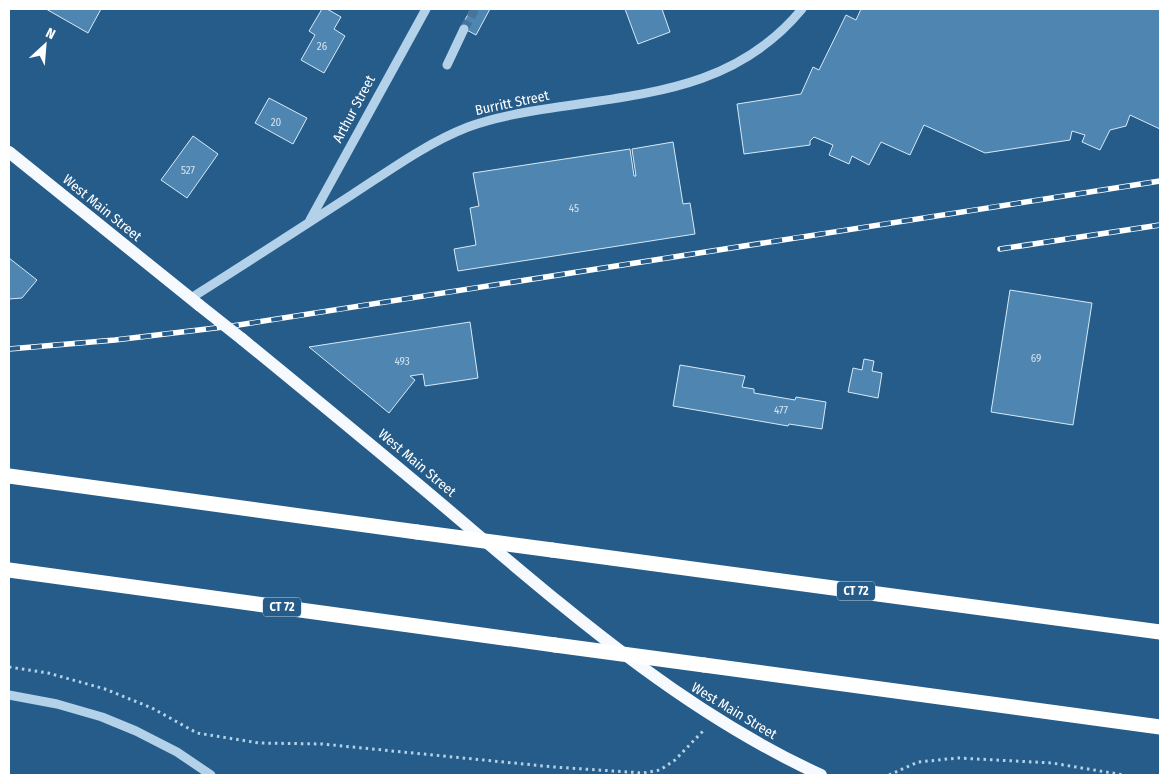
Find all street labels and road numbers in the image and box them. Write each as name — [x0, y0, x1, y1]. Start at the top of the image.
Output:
street label: Arthur Street — [329, 72, 379, 146]
street label: Burritt Street — [473, 87, 551, 119]
street label: West Main Street — [59, 171, 145, 245]
street label: West Main Street — [375, 425, 460, 501]
road number: CT 72 — [837, 582, 875, 600]
road number: CT 72 — [263, 598, 301, 616]
street label: West Main Street — [688, 679, 780, 743]

